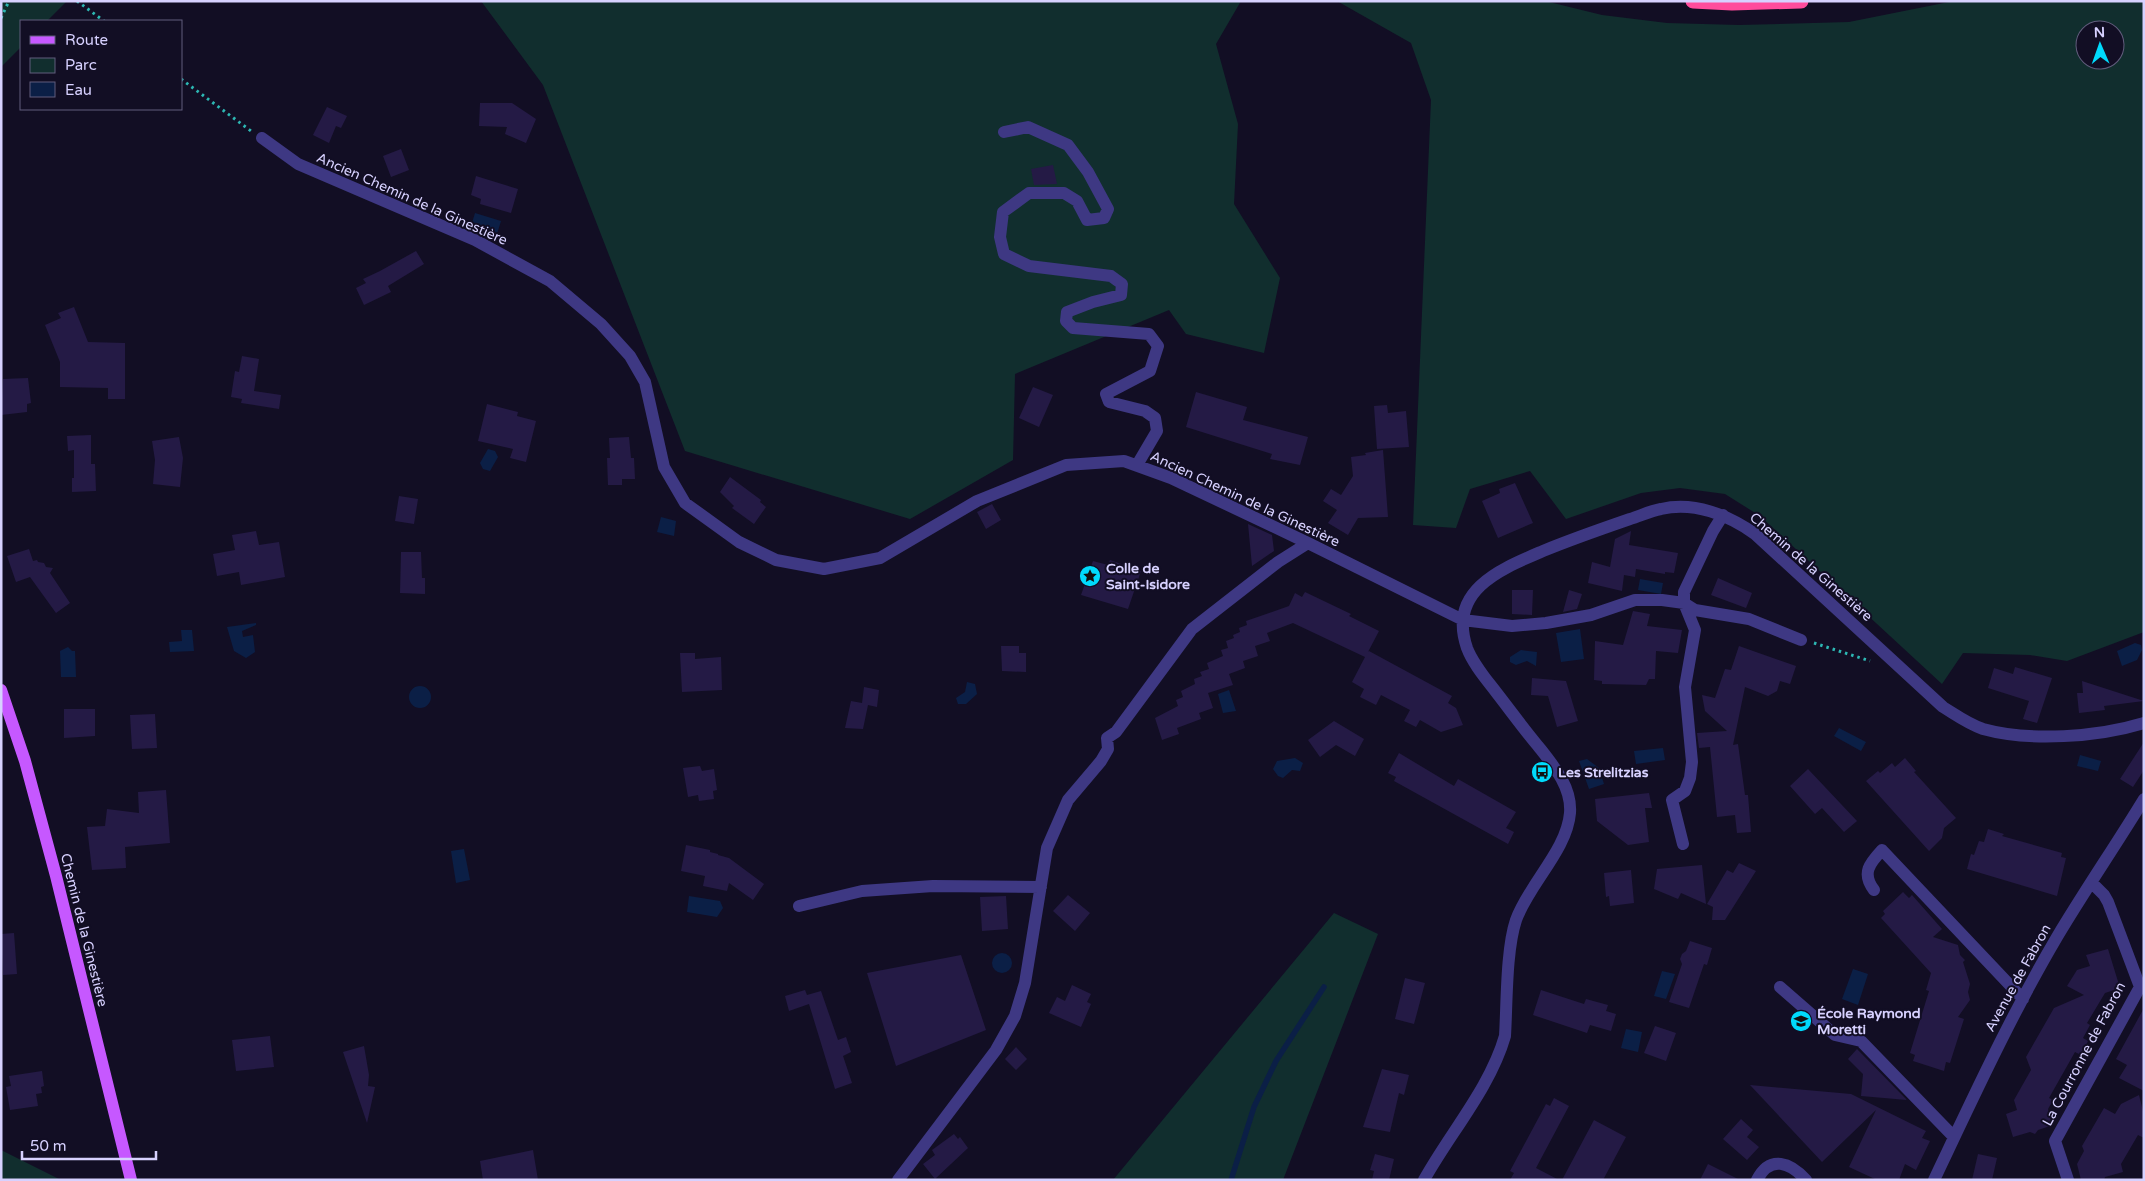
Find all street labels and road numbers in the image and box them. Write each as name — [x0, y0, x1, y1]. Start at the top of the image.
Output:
street label: Ancien Chemin de la Ginestière — [314, 149, 510, 249]
street label: Ancien Chemin de la Ginestière — [1148, 448, 1342, 550]
street label: Chemin de la Ginestière — [1746, 509, 1876, 625]
street label: Chemin de la Ginestière — [57, 852, 111, 1008]
street label: Avenue de Fabron — [1981, 921, 2055, 1035]
street label: La Courronne de Fabron — [2039, 979, 2129, 1129]

